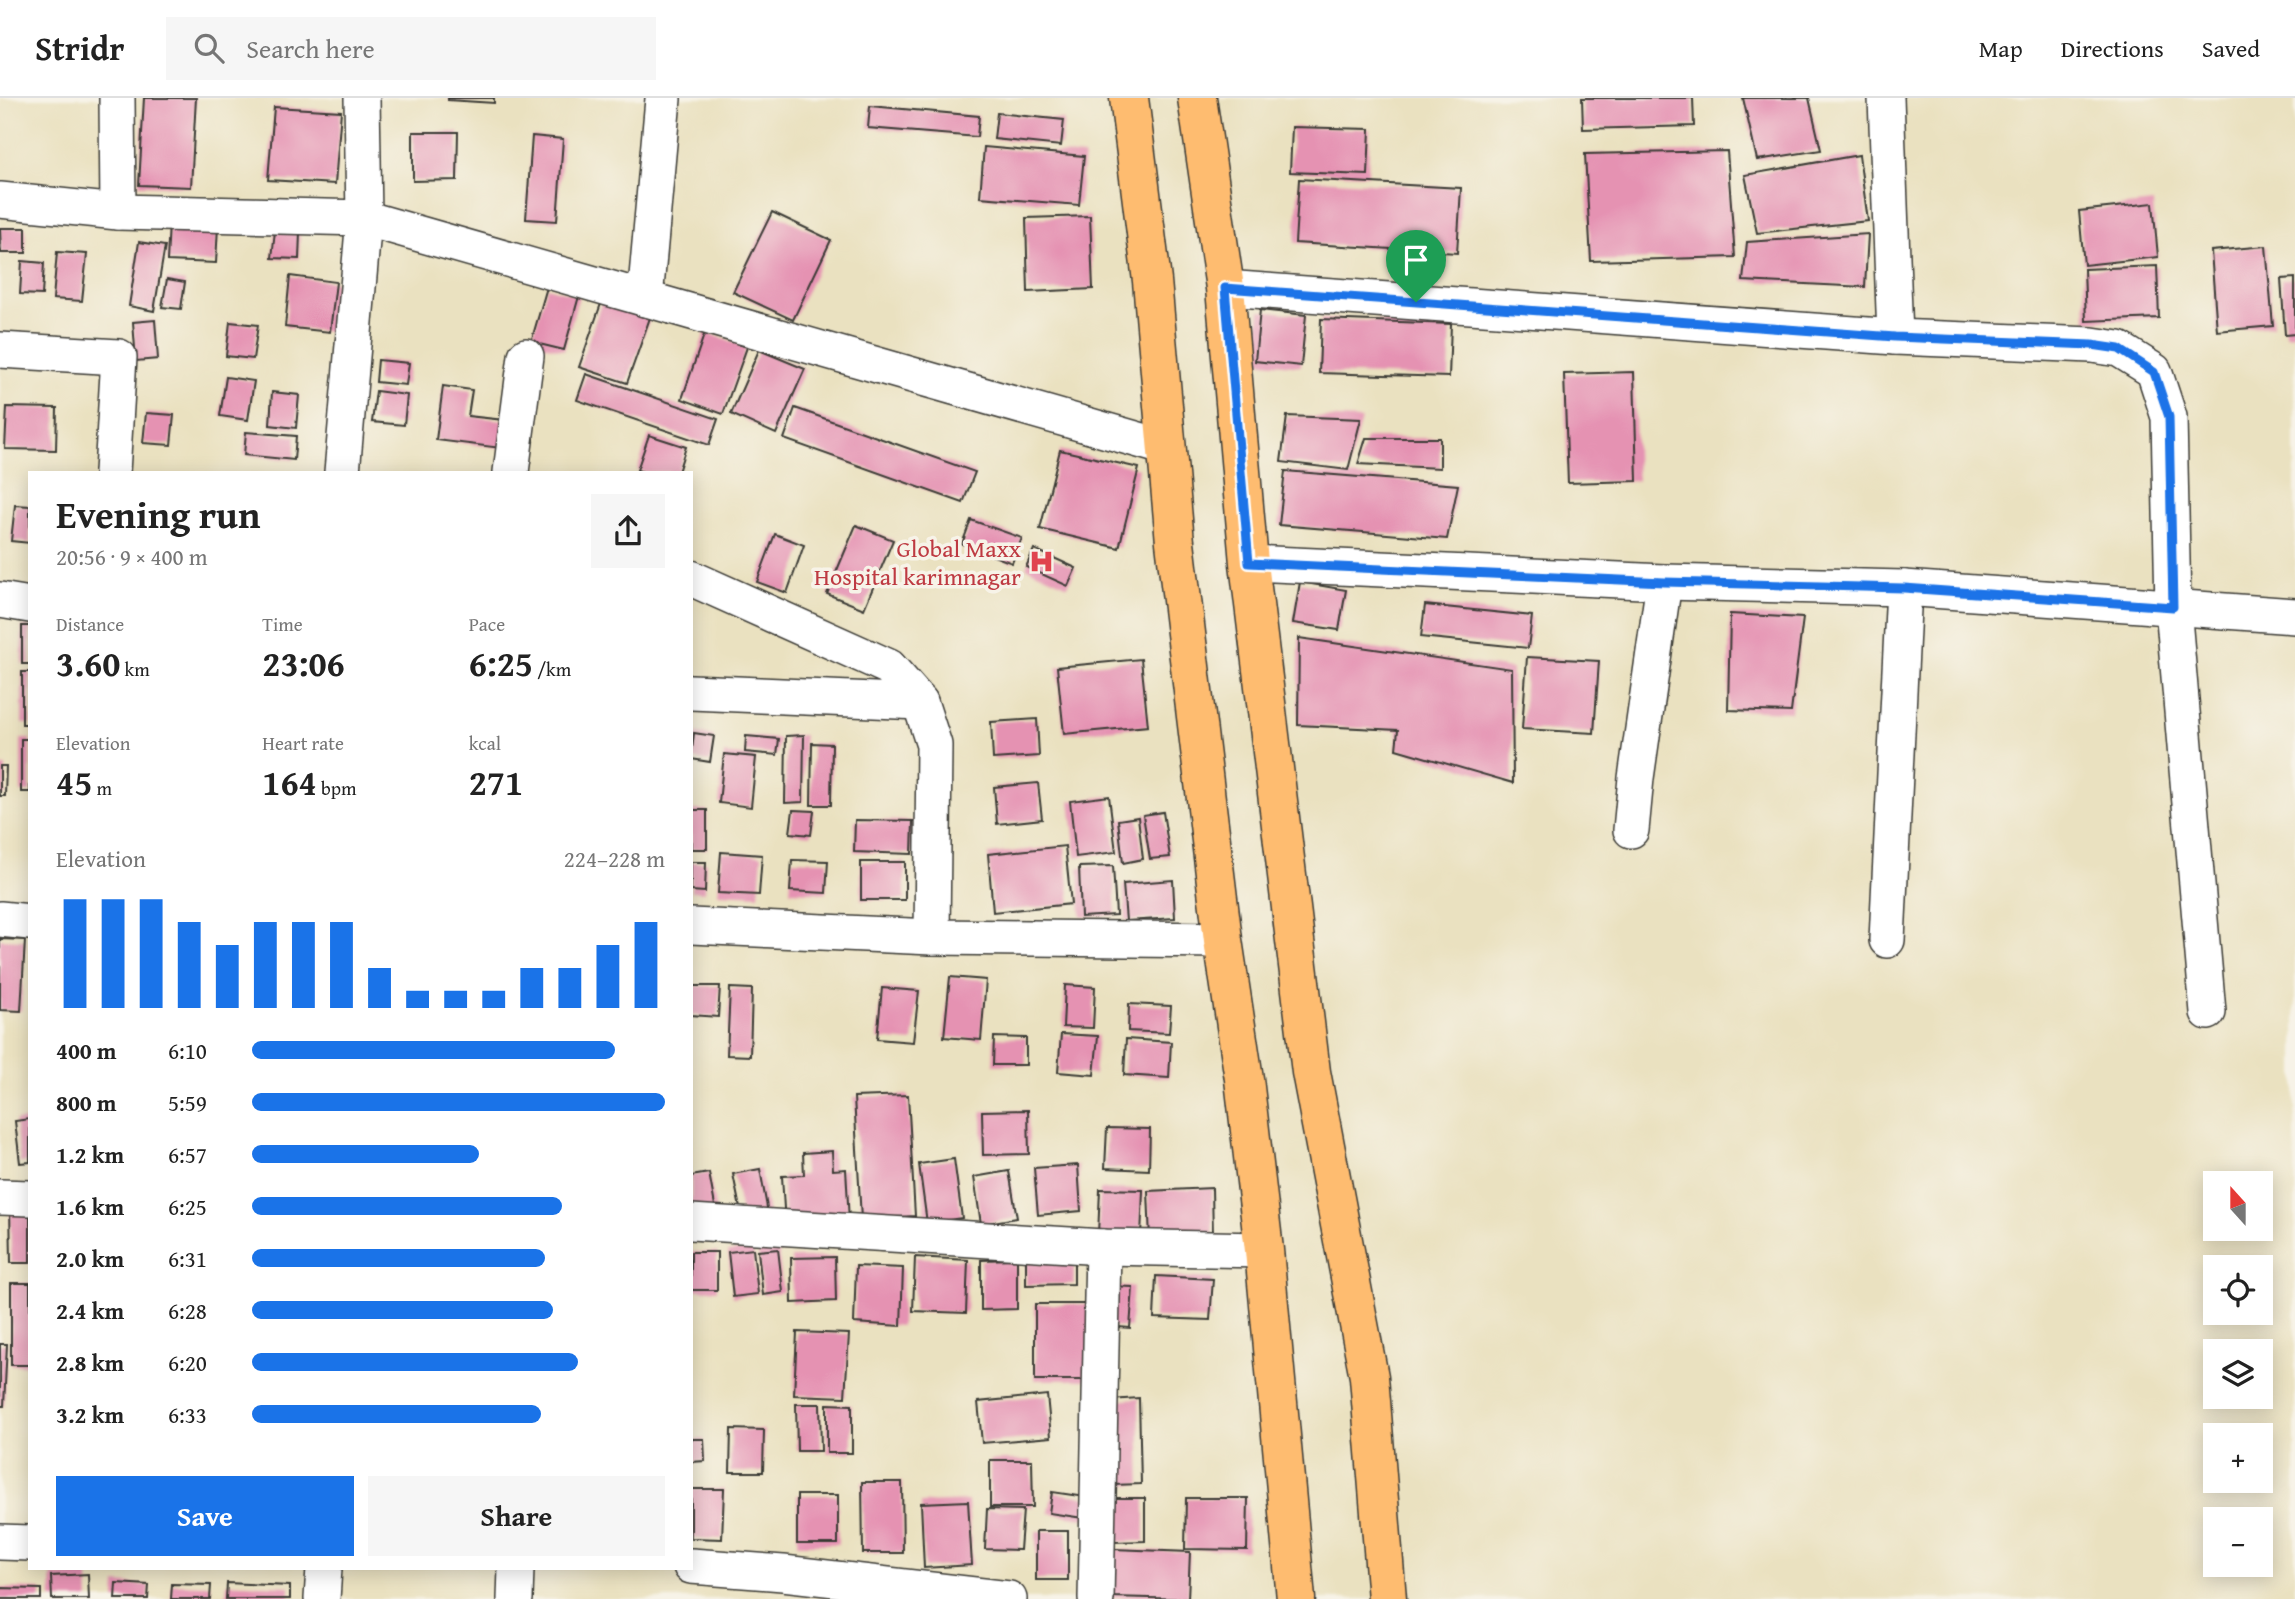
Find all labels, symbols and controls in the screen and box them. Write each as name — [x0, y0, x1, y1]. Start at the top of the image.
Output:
search box — [166, 17, 656, 80]
text: Stridr — [35, 24, 124, 72]
icon: search — [190, 29, 228, 67]
text: Search here — [246, 29, 375, 68]
text: Map — [1979, 31, 2023, 66]
text: Directions — [2061, 31, 2164, 66]
text: Saved — [2202, 31, 2260, 66]
pin — [1386, 230, 1446, 302]
icon: arrive — [1397, 241, 1435, 279]
text: Evening run — [56, 486, 260, 542]
button: share — [591, 494, 665, 568]
place label: Global Maxx Hospital karimnagar — [814, 531, 1022, 594]
text: 20:56 · 9 × 400 m — [56, 540, 208, 573]
hospital icon: Global Maxx Hospital karimnagar — [1027, 548, 1055, 576]
text: Distance — [56, 610, 124, 638]
text: Time — [262, 610, 303, 638]
text: Pace — [469, 610, 505, 638]
text: 3.60 — [56, 638, 120, 689]
text: 23:06 — [262, 638, 345, 689]
text: 6:25 — [469, 638, 533, 689]
text: km — [120, 655, 150, 683]
text: /km — [533, 655, 571, 683]
text: Elevation — [56, 729, 130, 757]
text: Heart rate — [262, 729, 344, 757]
text: kcal — [469, 729, 501, 757]
text: 45 — [56, 757, 92, 808]
text: 164 — [262, 757, 317, 808]
text: 271 — [469, 757, 523, 808]
text: m — [92, 774, 112, 802]
text: bpm — [317, 774, 357, 802]
text: Elevation — [56, 842, 146, 875]
text: 224–228 m — [564, 842, 665, 875]
text: 400 m — [56, 1034, 117, 1067]
text: 6:10 — [168, 1034, 207, 1067]
text: 800 m — [56, 1086, 117, 1119]
text: 5:59 — [168, 1086, 207, 1119]
text: 1.2 km — [56, 1138, 124, 1171]
text: 6:57 — [168, 1138, 207, 1171]
north arrow — [2203, 1171, 2273, 1241]
map controls — [2203, 1171, 2273, 1577]
text: 1.6 km — [56, 1190, 124, 1223]
text: 6:25 — [168, 1190, 207, 1223]
text: 2.0 km — [56, 1242, 124, 1275]
text: 6:31 — [168, 1242, 207, 1275]
button: locate — [2203, 1255, 2273, 1325]
text: 2.4 km — [56, 1294, 124, 1327]
text: 6:28 — [168, 1294, 207, 1327]
button: layers — [2203, 1339, 2273, 1409]
text: 2.8 km — [56, 1346, 124, 1379]
text: 6:20 — [168, 1346, 207, 1379]
text: 3.2 km — [56, 1398, 124, 1431]
text: 6:33 — [168, 1398, 207, 1431]
button: + — [2203, 1423, 2273, 1493]
button: Save — [56, 1476, 354, 1556]
button: Share — [368, 1476, 665, 1556]
button: − — [2203, 1507, 2273, 1577]

